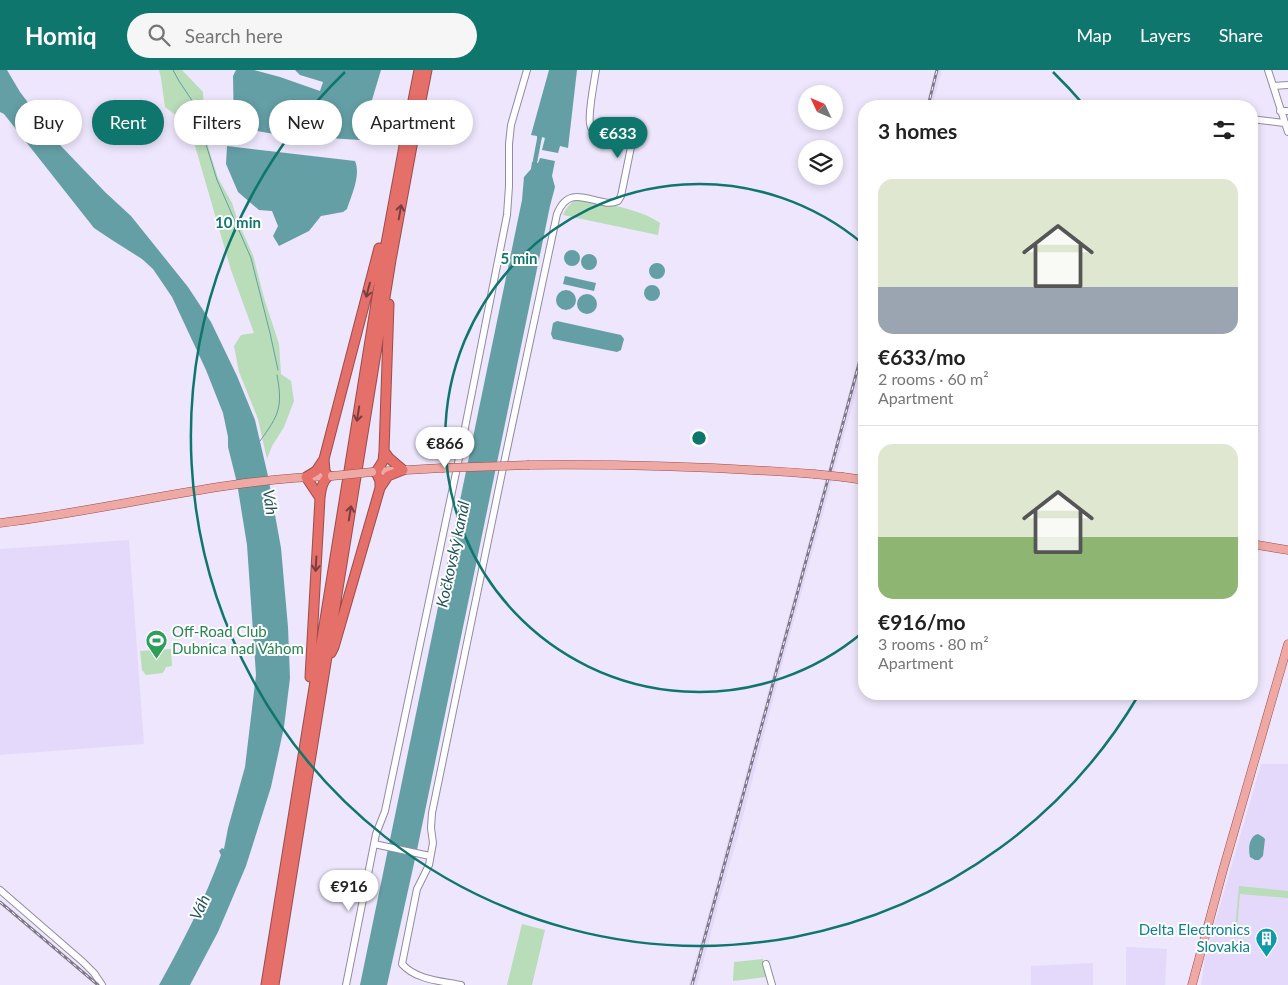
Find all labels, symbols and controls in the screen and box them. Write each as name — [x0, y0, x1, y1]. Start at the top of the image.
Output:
search box — [127, 13, 477, 58]
text: Homiq — [25, 21, 97, 50]
icon: search — [145, 21, 173, 49]
text: Search here — [185, 24, 283, 47]
text: Map — [1076, 24, 1112, 46]
text: Layers — [1140, 24, 1191, 46]
text: Share — [1219, 24, 1263, 46]
north arrow — [798, 85, 842, 130]
map controls — [798, 85, 843, 185]
chip: Buy — [15, 100, 82, 145]
chip: Rent — [92, 100, 164, 145]
chip: Filters — [174, 100, 259, 145]
chip: New — [269, 100, 342, 145]
chip: Apartment — [352, 100, 473, 145]
pin: €633 — [588, 116, 648, 159]
icon: filters — [1210, 116, 1238, 144]
text: 3 homes — [878, 118, 957, 143]
text: €633 — [599, 123, 637, 142]
button: layers — [798, 140, 843, 185]
one-way arrow — [395, 205, 405, 221]
icon: home — [1013, 211, 1103, 301]
text: 10 min — [215, 213, 261, 231]
text: 5 min — [500, 249, 538, 267]
one-way arrow — [363, 282, 373, 298]
text: €633/mo — [878, 344, 966, 369]
text: 2 rooms · 60 m² — [878, 369, 989, 388]
text: Apartment — [878, 388, 953, 407]
one-way arrow — [353, 405, 363, 421]
pin: €866 — [415, 426, 475, 469]
centre of rings — [690, 429, 708, 447]
text: €866 — [426, 433, 464, 452]
icon: home — [1013, 477, 1103, 567]
water label: Váh — [260, 488, 282, 516]
water label: Kočkovský kanál — [431, 499, 473, 609]
one-way arrow — [346, 505, 356, 521]
one-way arrow — [312, 556, 321, 572]
text: €916/mo — [878, 609, 966, 634]
place label: Off-Road Club Dubnica nad Váhom — [172, 622, 304, 657]
sports icon: Off-Road Club Dubnica nad Váhom — [144, 628, 168, 659]
text: 3 rooms · 80 m² — [878, 634, 989, 653]
text: Apartment — [878, 653, 953, 672]
pin: €916 — [319, 870, 379, 912]
text: €916 — [330, 876, 368, 895]
water label: Váh — [185, 891, 213, 923]
place label: Delta Electronics Slovakia — [1139, 920, 1250, 955]
building icon: Delta Electronics Slovakia — [1254, 926, 1278, 957]

